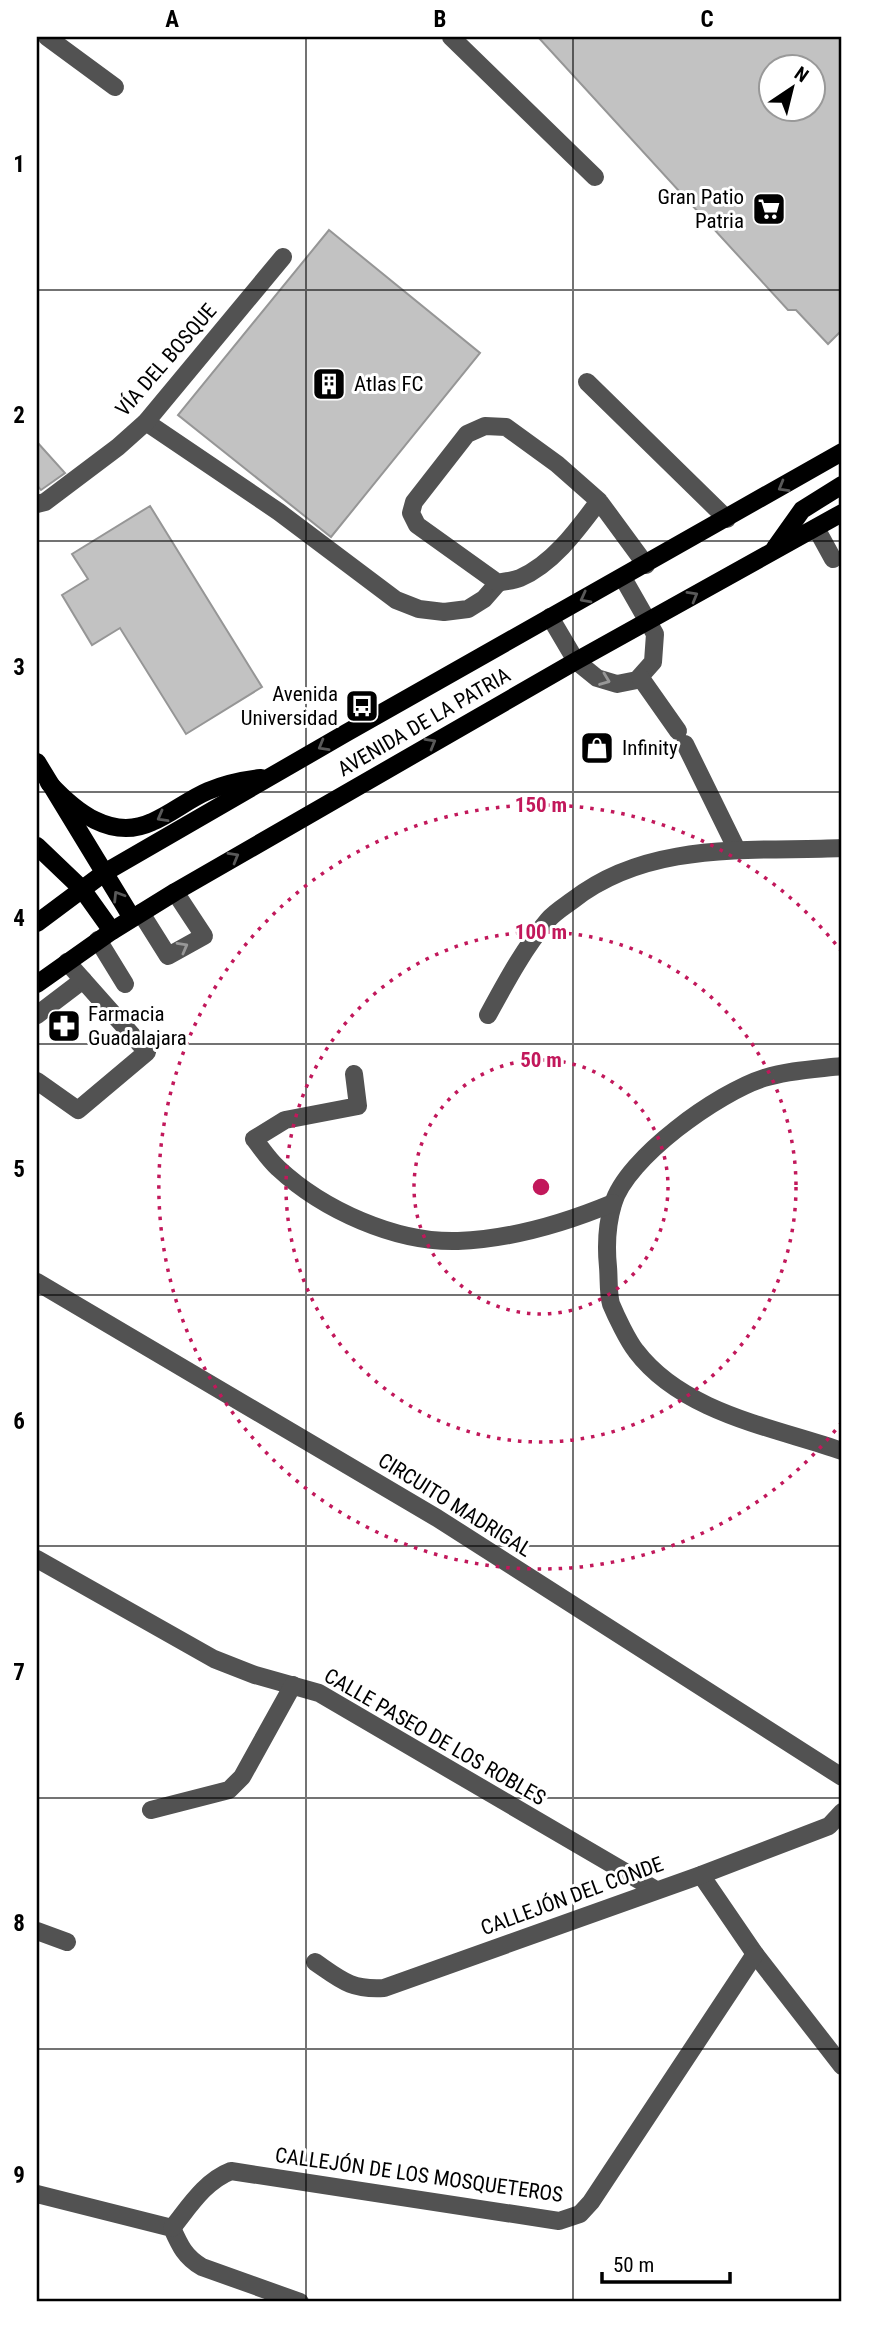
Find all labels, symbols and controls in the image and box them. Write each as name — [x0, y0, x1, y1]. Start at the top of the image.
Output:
text: A — [165, 6, 179, 33]
text: B — [434, 6, 446, 33]
text: C — [700, 6, 714, 33]
north arrow — [756, 52, 826, 122]
text: N — [790, 62, 813, 87]
text: 1 — [13, 151, 25, 178]
place label: Gran Patio Patria — [657, 185, 744, 233]
supermarket icon: Gran Patio Patria — [750, 190, 788, 228]
street label: VÍA DEL BOSQUE — [111, 299, 221, 421]
building icon: Atlas FC — [310, 365, 348, 403]
place label: Atlas FC — [354, 372, 423, 396]
text: 2 — [13, 402, 25, 429]
one-way arrow — [778, 479, 791, 492]
one-way arrow — [580, 590, 592, 604]
one-way arrow — [686, 591, 699, 604]
text: 3 — [13, 654, 25, 681]
street label: AVENIDA DE LA PATRIA — [333, 663, 515, 781]
one-way arrow — [599, 671, 611, 685]
place label: Avenida Universidad — [241, 682, 338, 730]
bus stop icon: Avenida Universidad — [343, 687, 381, 725]
shop icon: Infinity — [578, 729, 616, 767]
place label: Infinity — [622, 736, 678, 760]
one-way arrow — [318, 738, 331, 751]
one-way arrow — [423, 738, 436, 751]
text: 150 m — [515, 793, 567, 817]
one-way arrow — [157, 808, 169, 822]
one-way arrow — [226, 853, 239, 866]
one-way arrow — [114, 890, 127, 903]
text: 4 — [13, 905, 25, 932]
text: 100 m — [515, 920, 567, 944]
one-way arrow — [176, 942, 189, 955]
place label: Farmacia Guadalajara — [88, 1002, 187, 1050]
pharmacy icon: Farmacia Guadalajara — [45, 1007, 83, 1045]
text: 50 m — [520, 1048, 562, 1072]
text: 5 — [13, 1156, 25, 1183]
centre of rings — [529, 1175, 553, 1199]
text: 6 — [13, 1408, 25, 1435]
street label: CIRCUITO MADRIGAL — [374, 1448, 536, 1562]
text: 7 — [13, 1659, 25, 1686]
street label: CALLE PASEO DE LOS ROBLES — [320, 1664, 550, 1810]
street label: CALLEJÓN DEL CONDE — [478, 1852, 666, 1940]
text: 8 — [13, 1910, 25, 1937]
street label: CALLEJÓN DE LOS MOSQUETEROS — [274, 2143, 565, 2207]
text: 9 — [13, 2162, 25, 2189]
scale bar — [602, 2241, 730, 2285]
text: 50 m — [613, 2253, 654, 2277]

